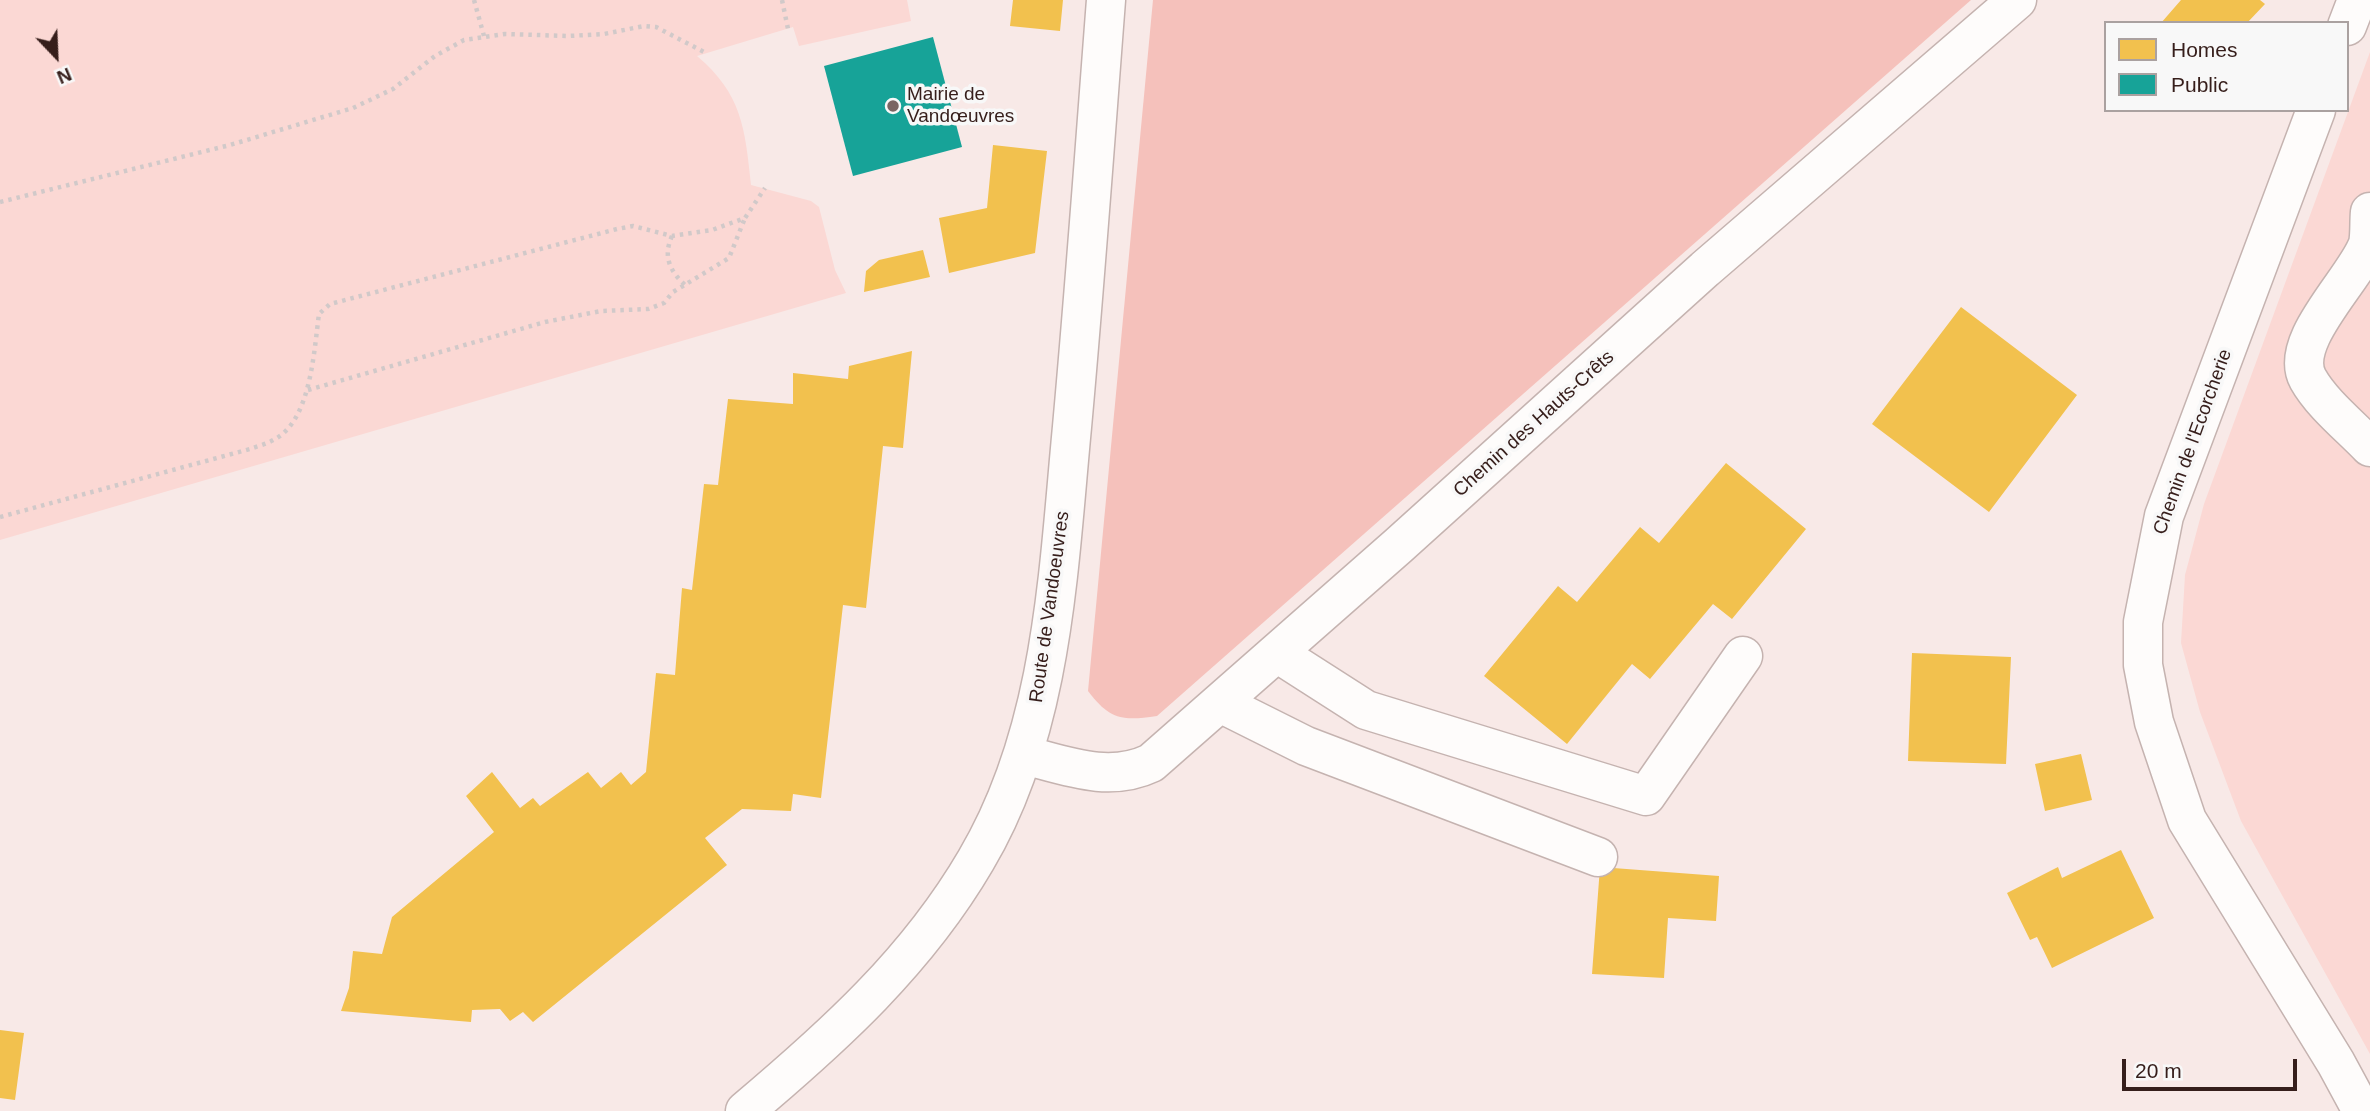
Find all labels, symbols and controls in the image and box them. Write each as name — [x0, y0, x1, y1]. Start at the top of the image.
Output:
north arrow — [21, 21, 91, 91]
legend — [2104, 21, 2349, 112]
text: Homes — [2171, 38, 2238, 61]
text: N — [54, 63, 75, 88]
text: Public — [2171, 73, 2228, 96]
place label: Mairie de Vandœuvres — [907, 84, 1014, 128]
marker: Mairie de Vandœuvres — [885, 98, 901, 114]
street label: Chemin des Hauts-Crêts — [1449, 346, 1619, 502]
street label: Chemin de l'Ecorcherie — [2149, 346, 2237, 538]
street label: Route de Vandoeuvres — [1025, 510, 1075, 704]
scale bar — [2125, 1044, 2300, 1088]
text: 20 m — [2135, 1059, 2182, 1082]

